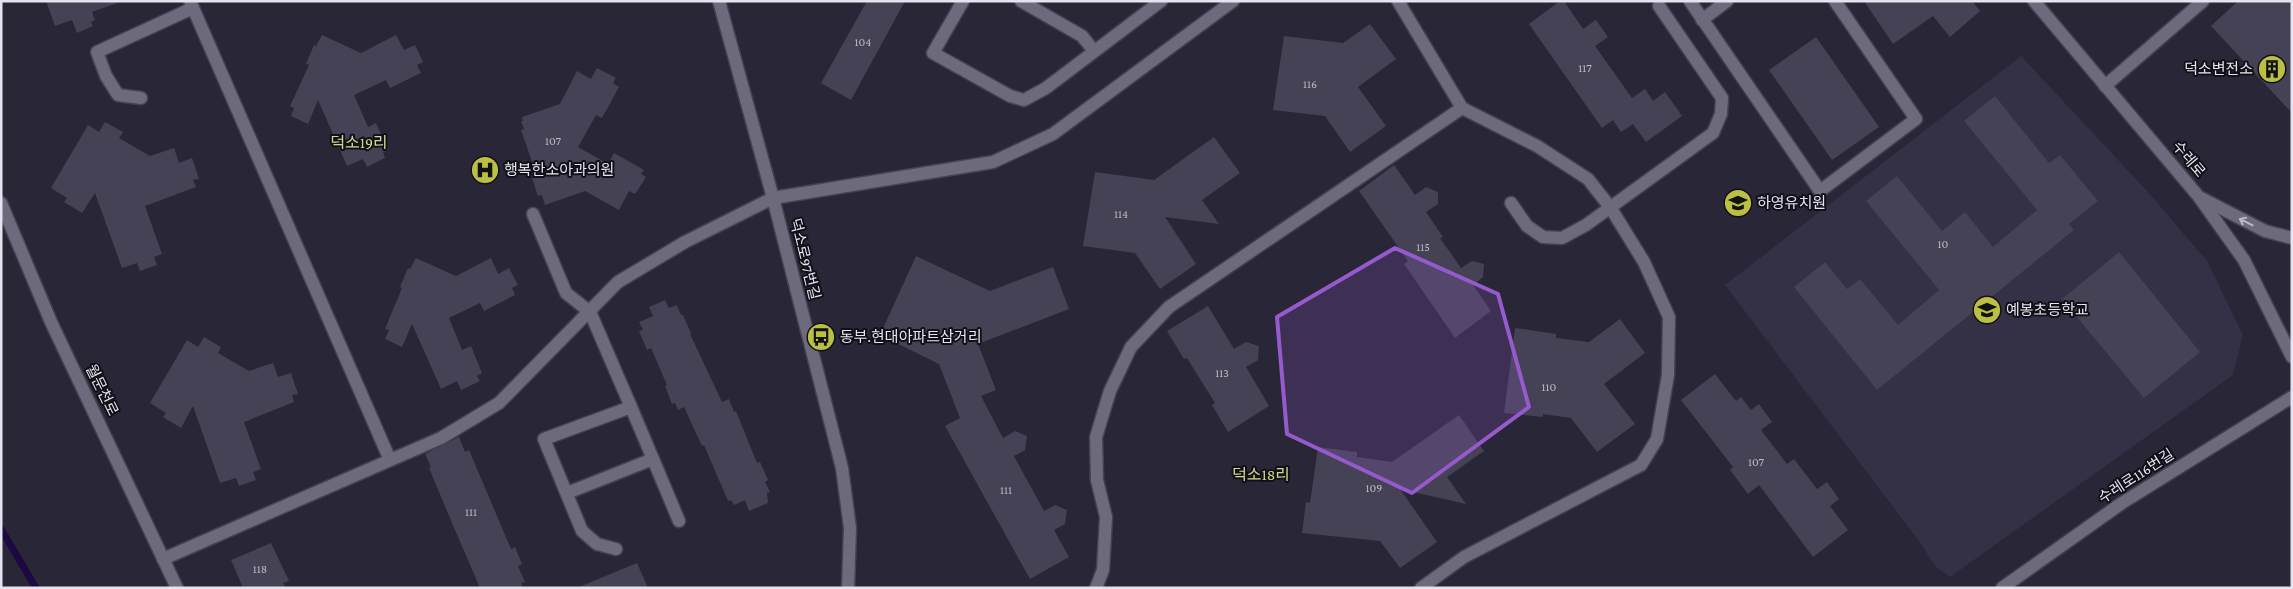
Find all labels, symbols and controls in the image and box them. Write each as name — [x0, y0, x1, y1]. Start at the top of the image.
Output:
house number: 104 — [855, 35, 871, 49]
building icon: 덕소변전소 — [2257, 54, 2287, 84]
house number: 117 — [1578, 61, 1592, 75]
place label: 덕소변전소 — [2184, 61, 2253, 77]
house number: 116 — [1303, 77, 1317, 91]
district label: 덕소19리 — [330, 134, 388, 151]
house number: 107 — [545, 134, 561, 148]
street label: 수레로 — [2170, 138, 2208, 180]
hospital icon: 행복한소아과의원 — [470, 155, 500, 185]
place label: 행복한소아과의원 — [504, 162, 614, 178]
school or university icon: 하영유치원 — [1723, 188, 1753, 218]
place label: 하영유치원 — [1757, 195, 1826, 211]
house number: 114 — [1114, 207, 1128, 221]
street label: 덕소로97번길 — [787, 217, 823, 301]
one-way arrow — [2239, 217, 2254, 226]
house number: 10 — [1938, 237, 1949, 251]
house number: 115 — [1416, 240, 1430, 254]
school or university icon: 예봉초등학교 — [1972, 295, 2002, 325]
place label: 예봉초등학교 — [2006, 301, 2089, 318]
bus stop icon: 동부.현대아파트삼거리 — [806, 322, 836, 352]
place label: 동부.현대아파트삼거리 — [840, 328, 981, 345]
street label: 월문천로 — [83, 361, 122, 418]
house number: 113 — [1215, 366, 1229, 380]
house number: 110 — [1542, 380, 1557, 394]
street label: 수레로116번길 — [2095, 446, 2177, 506]
house number: 107 — [1748, 455, 1764, 469]
district label: 덕소18리 — [1232, 466, 1290, 483]
house number: 109 — [1366, 481, 1382, 495]
house number: 111 — [1000, 483, 1012, 497]
house number: 111 — [465, 505, 477, 519]
house number: 118 — [253, 562, 267, 576]

